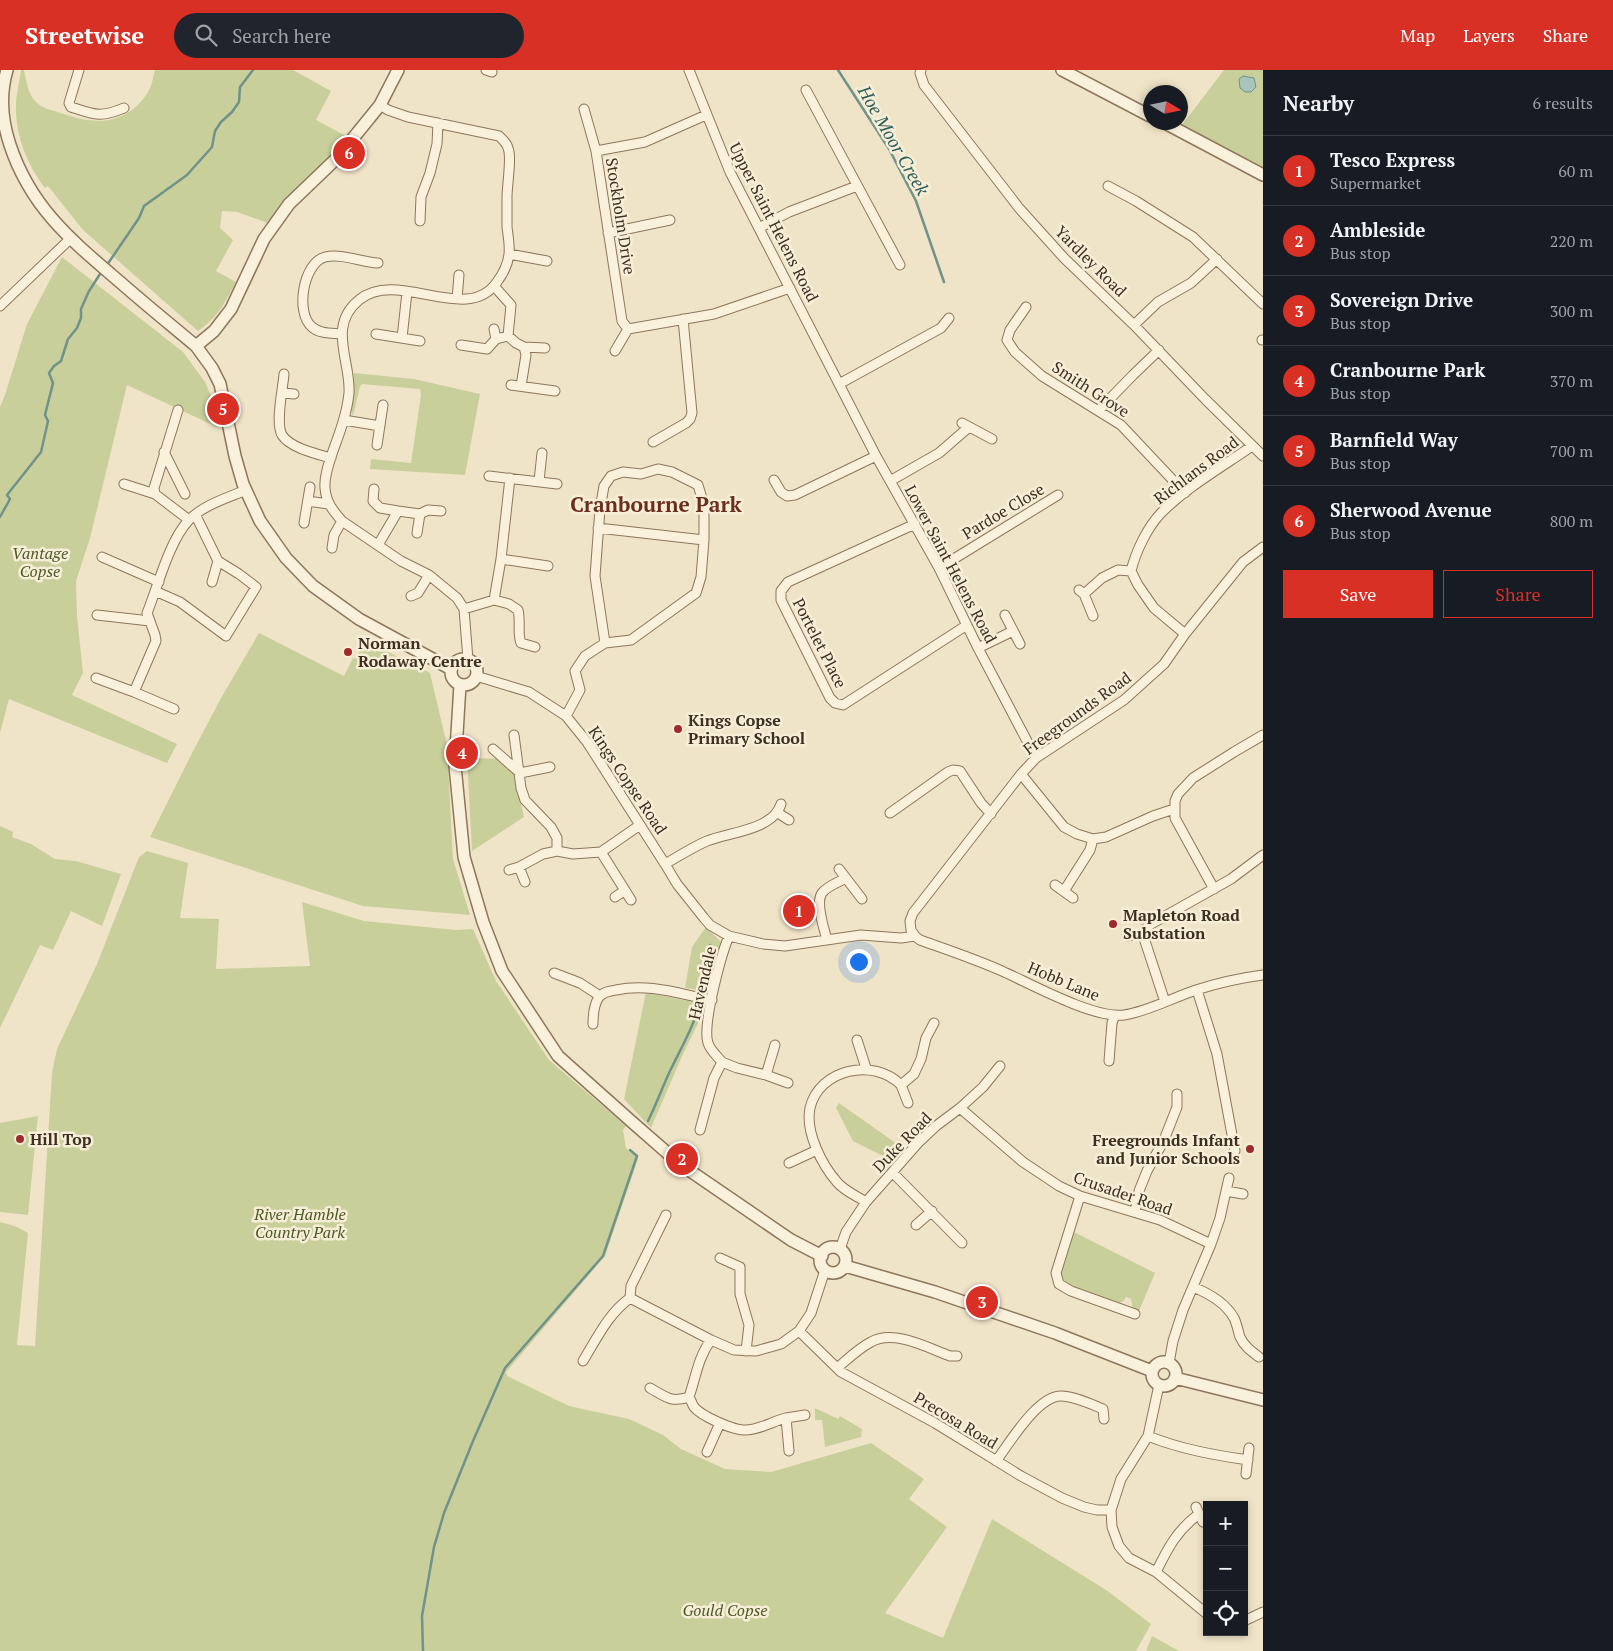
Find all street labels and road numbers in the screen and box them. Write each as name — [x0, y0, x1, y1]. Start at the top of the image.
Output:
street label: Upper Saint Helens Road — [724, 138, 824, 306]
street label: Stockholm Drive — [601, 156, 641, 276]
street label: Yardley Road — [1051, 221, 1132, 302]
street label: Smith Grove — [1048, 356, 1134, 422]
street label: Richlans Road — [1149, 431, 1243, 509]
street label: Pardoe Close — [958, 478, 1048, 544]
street label: Lower Saint Helens Road — [900, 481, 1002, 647]
street label: Portelet Place — [788, 594, 852, 692]
street label: Freegrounds Road — [1019, 666, 1136, 760]
street label: Kings Copse Road — [584, 722, 672, 839]
street label: Havendale — [683, 944, 721, 1022]
street label: Hobb Lane — [1025, 956, 1103, 1006]
street label: Duke Road — [868, 1107, 936, 1177]
street label: Crusader Road — [1071, 1166, 1176, 1220]
street label: Precosa Road — [910, 1386, 1002, 1454]

